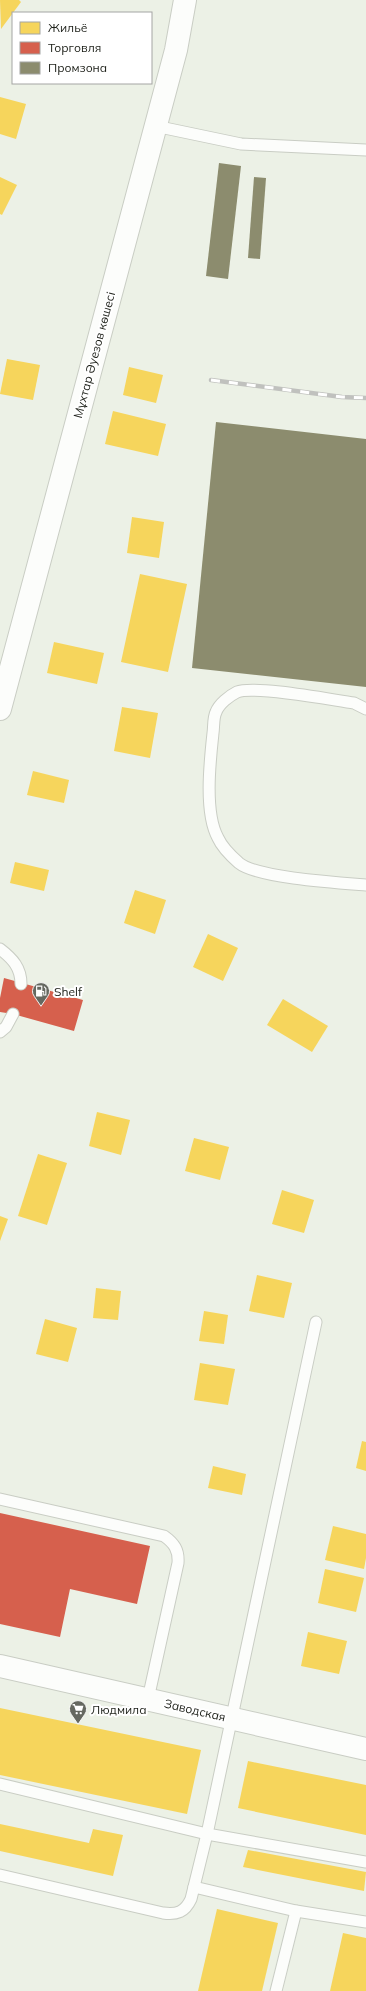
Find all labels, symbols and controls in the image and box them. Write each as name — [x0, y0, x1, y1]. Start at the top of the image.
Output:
legend — [12, 12, 152, 84]
text: Жильё — [48, 20, 88, 35]
text: Торговля — [48, 40, 101, 55]
text: Промзона — [48, 60, 107, 75]
street label: Мұхтар Әуезов көшесі — [70, 290, 118, 420]
fuel station icon: Shelf — [31, 981, 51, 1006]
place label: Shelf — [54, 984, 83, 999]
street label: Заводская — [163, 1696, 227, 1724]
supermarket icon: Людмила — [68, 1699, 88, 1724]
place label: Людмила — [91, 1702, 146, 1717]

